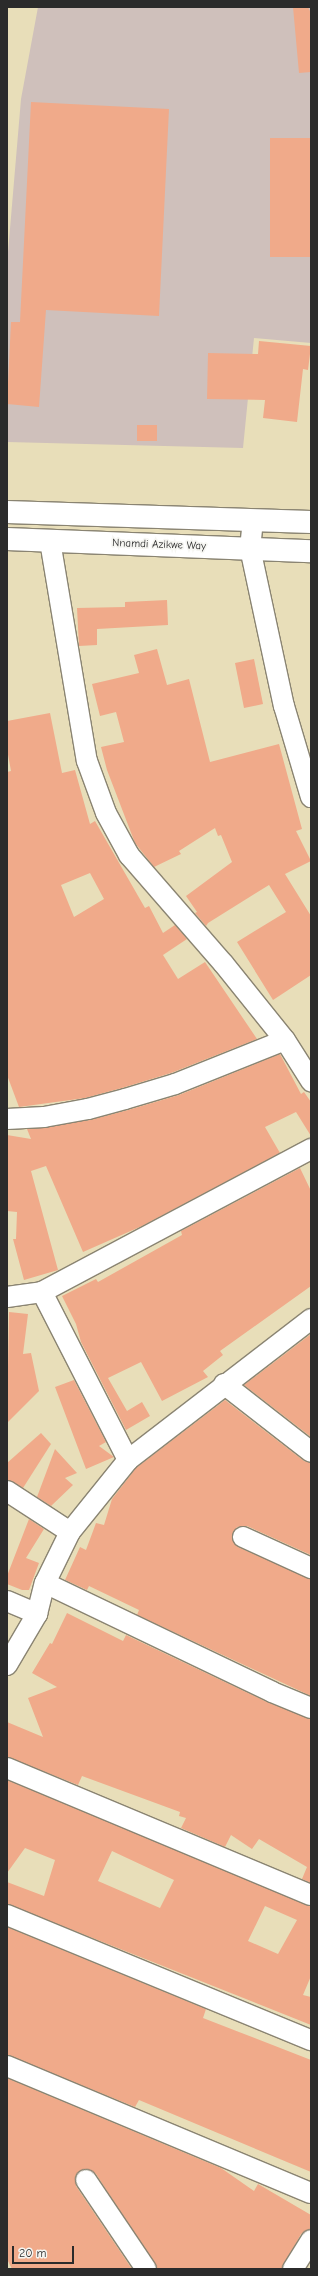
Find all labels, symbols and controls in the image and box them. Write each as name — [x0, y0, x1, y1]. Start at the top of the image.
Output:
street label: Nnamdi Azikwe Way — [112, 537, 206, 553]
scale bar — [14, 2238, 76, 2264]
text: 20 m — [19, 2246, 47, 2260]

